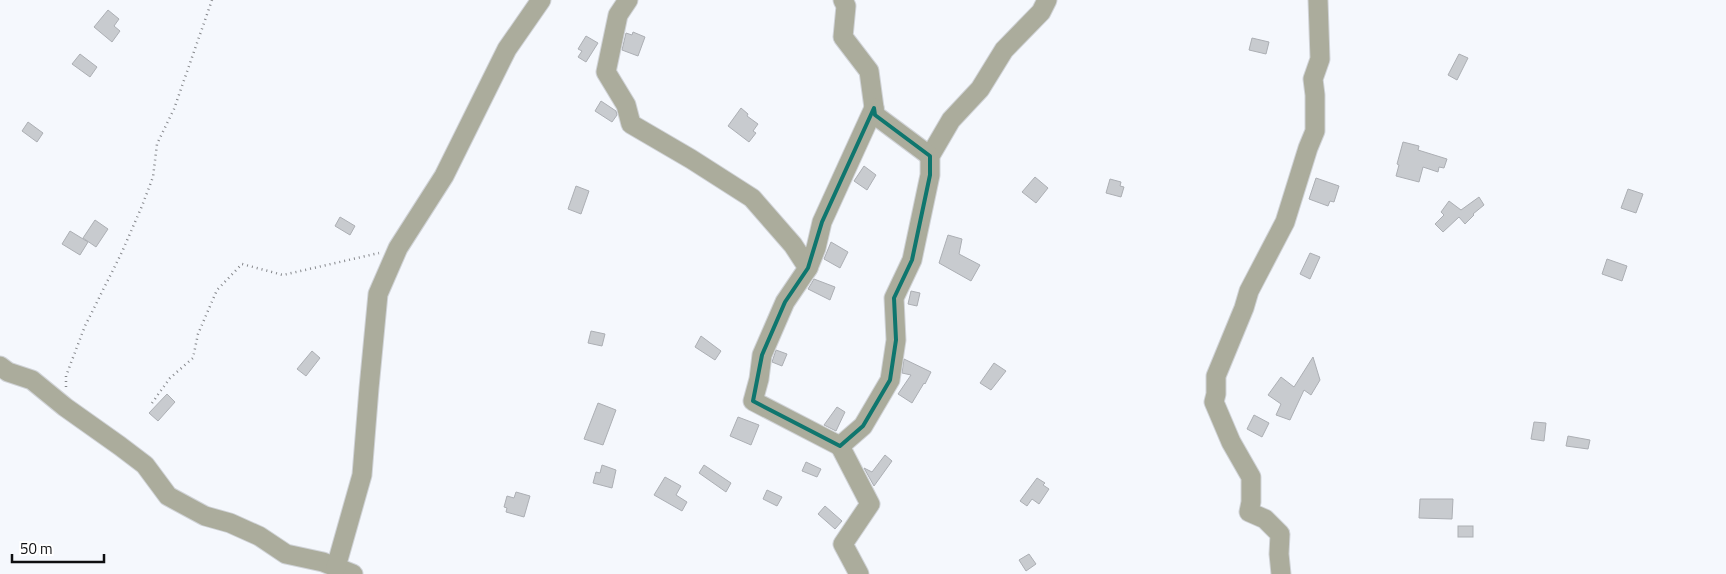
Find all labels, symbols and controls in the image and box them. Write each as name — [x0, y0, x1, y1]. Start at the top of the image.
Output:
scale bar — [12, 532, 105, 564]
text: 50 m — [20, 537, 53, 560]

